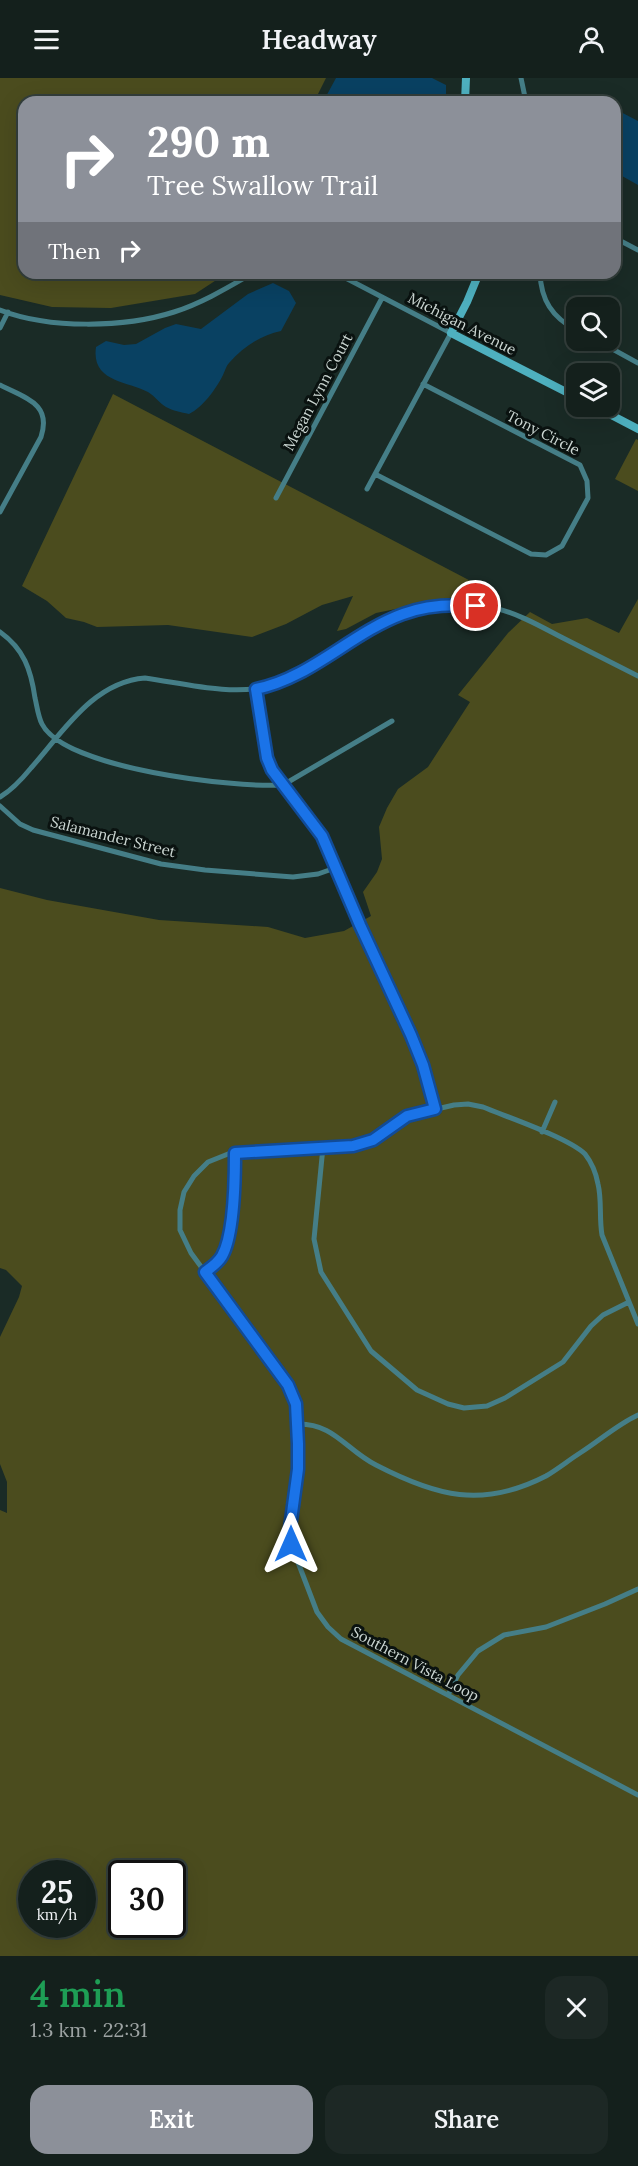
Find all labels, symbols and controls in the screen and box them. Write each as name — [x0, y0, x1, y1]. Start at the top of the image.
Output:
text: Headway — [261, 22, 377, 56]
icon: menu — [30, 23, 63, 56]
icon: person — [575, 23, 608, 56]
text: 290 m — [147, 115, 270, 169]
icon: right — [48, 120, 126, 198]
text: Tree Swallow Trail — [147, 168, 378, 202]
icon: right — [113, 234, 146, 267]
text: Then — [48, 237, 101, 265]
street label: Michigan Avenue — [405, 288, 520, 359]
map controls — [566, 297, 620, 417]
button: search — [566, 297, 620, 351]
street label: Megan Lynn Court — [279, 330, 357, 454]
button: layers — [566, 363, 620, 417]
street label: Tony Circle — [503, 406, 583, 459]
pin — [450, 580, 501, 631]
icon: arrive — [459, 589, 492, 622]
street label: Salamander Street — [49, 812, 178, 861]
position arrow — [259, 1512, 323, 1576]
street label: Southern Vista Loop — [348, 1622, 482, 1705]
speed limit sign: 30 — [108, 1860, 186, 1938]
text: 25 — [41, 1873, 73, 1911]
text: km/h — [37, 1905, 77, 1924]
text: 4 min — [30, 1971, 126, 2017]
button: close — [545, 1976, 608, 2039]
text: 1.3 km · 22:31 — [30, 2017, 148, 2042]
button: Exit — [30, 2085, 313, 2154]
button: Share — [325, 2085, 608, 2154]

